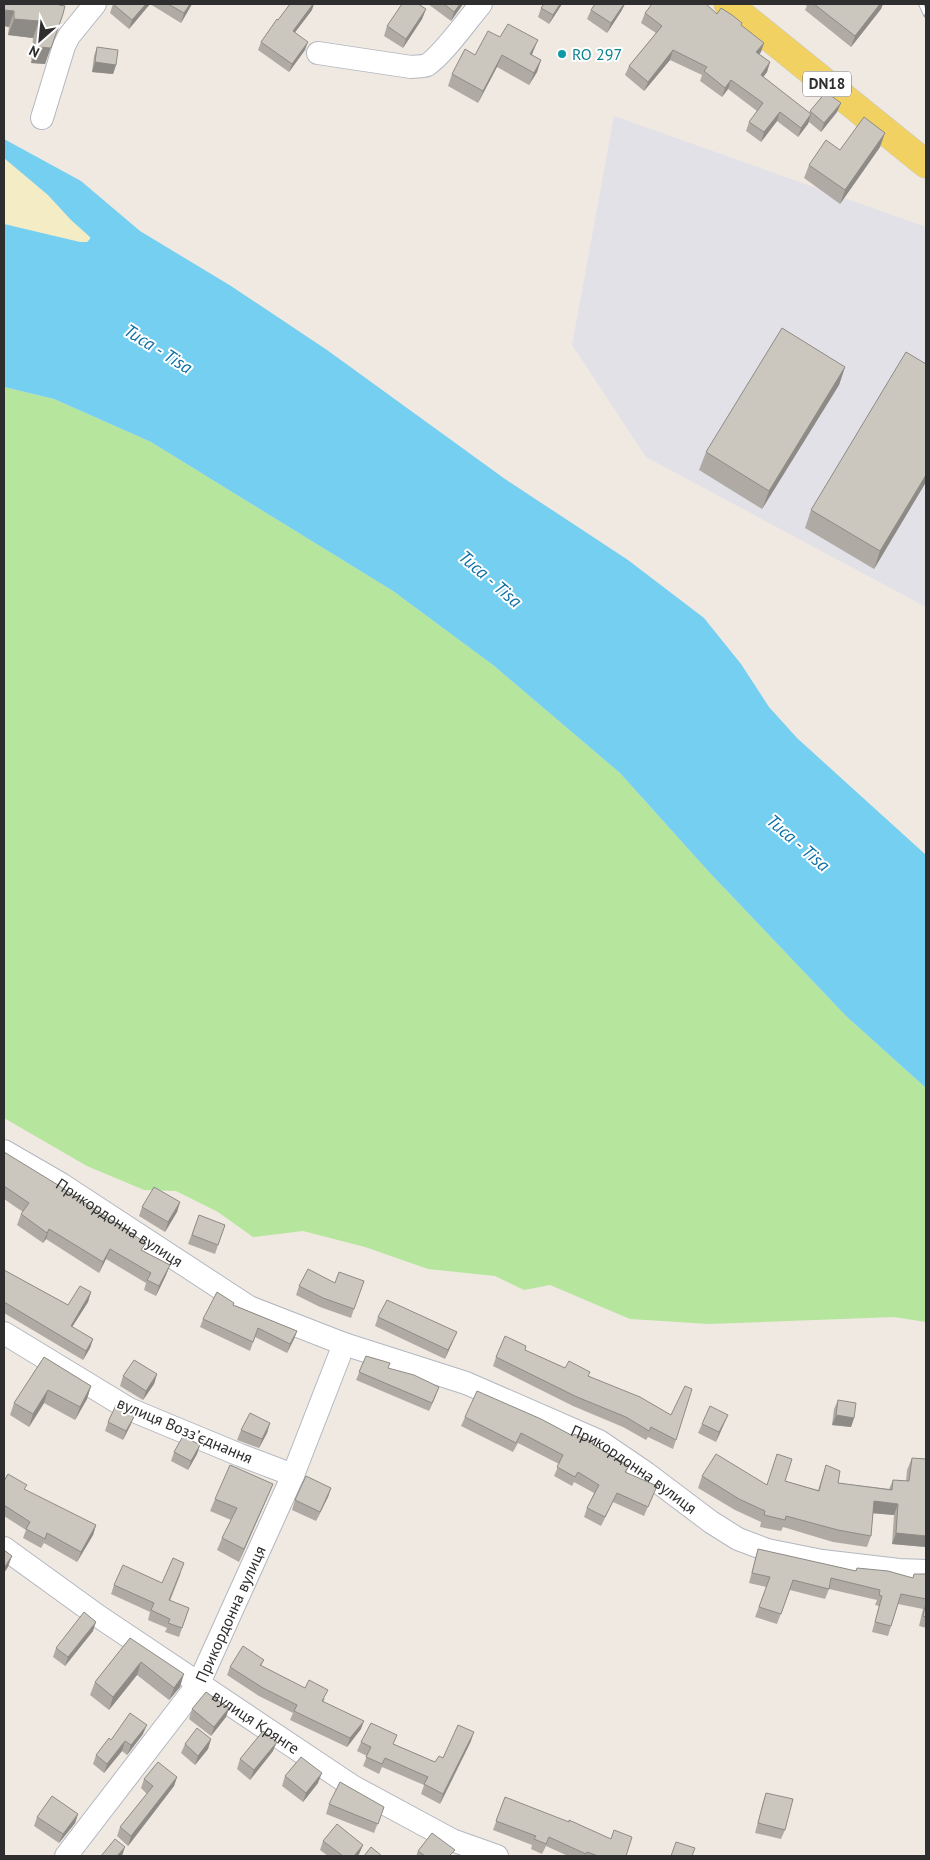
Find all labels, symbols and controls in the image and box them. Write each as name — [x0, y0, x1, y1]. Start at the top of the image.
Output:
north arrow — [15, 15, 65, 65]
text: N — [26, 41, 42, 62]
place label: RO 297 — [572, 44, 622, 64]
marker: RO 297 — [556, 48, 568, 60]
road number: DN18 — [803, 72, 851, 96]
water label: Тиса - Tisa — [120, 319, 197, 379]
water label: Тиса - Tisa — [454, 545, 527, 612]
water label: Тиса - Tisa — [762, 809, 835, 876]
street label: Прикордонна вулиця — [52, 1174, 187, 1271]
street label: вулиця Воззʼєднання — [114, 1392, 256, 1468]
street label: Прикордонна вулиця — [568, 1420, 701, 1518]
street label: Прикордонна вулиця — [191, 1543, 270, 1685]
street label: вулиця Крянге — [208, 1685, 303, 1758]

